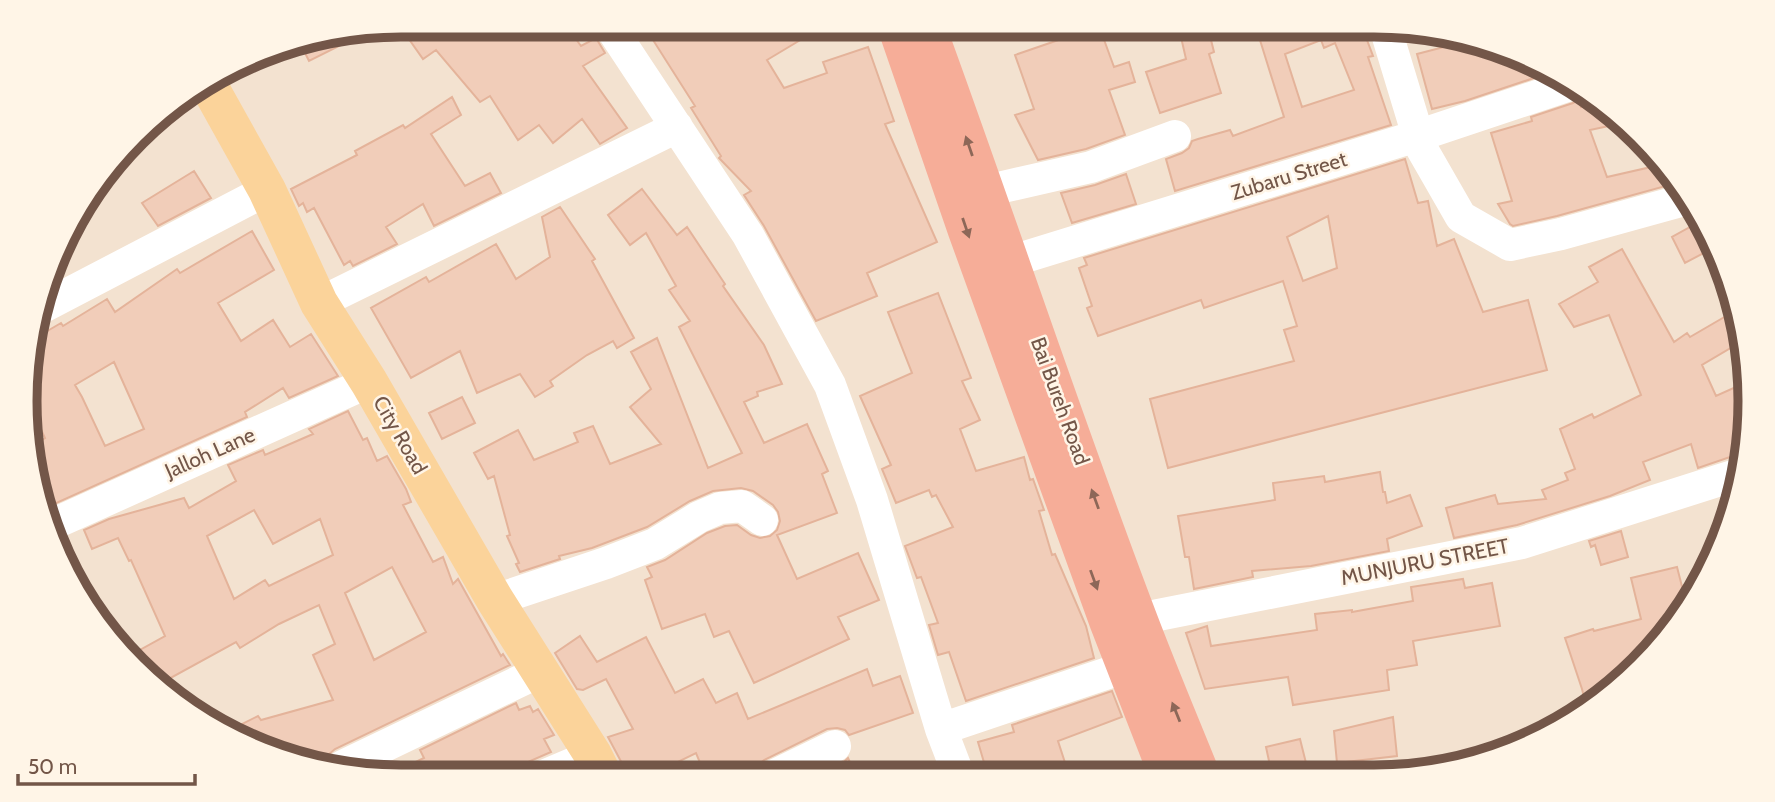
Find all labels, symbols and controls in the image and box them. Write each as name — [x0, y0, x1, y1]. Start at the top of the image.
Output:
one-way arrow — [963, 136, 974, 157]
street label: Zubaru Street — [1228, 146, 1350, 205]
one-way arrow — [961, 218, 972, 239]
street label: Bai Bureh Road — [1026, 334, 1095, 468]
street label: City Road — [368, 391, 433, 478]
street label: Jalloh Lane — [160, 422, 259, 484]
one-way arrow — [1089, 489, 1100, 510]
street label: MUNJURU STREET — [1339, 533, 1511, 590]
one-way arrow — [1088, 570, 1099, 591]
one-way arrow — [1170, 701, 1181, 722]
scale bar — [18, 742, 194, 786]
text: 50 m — [28, 754, 77, 779]

